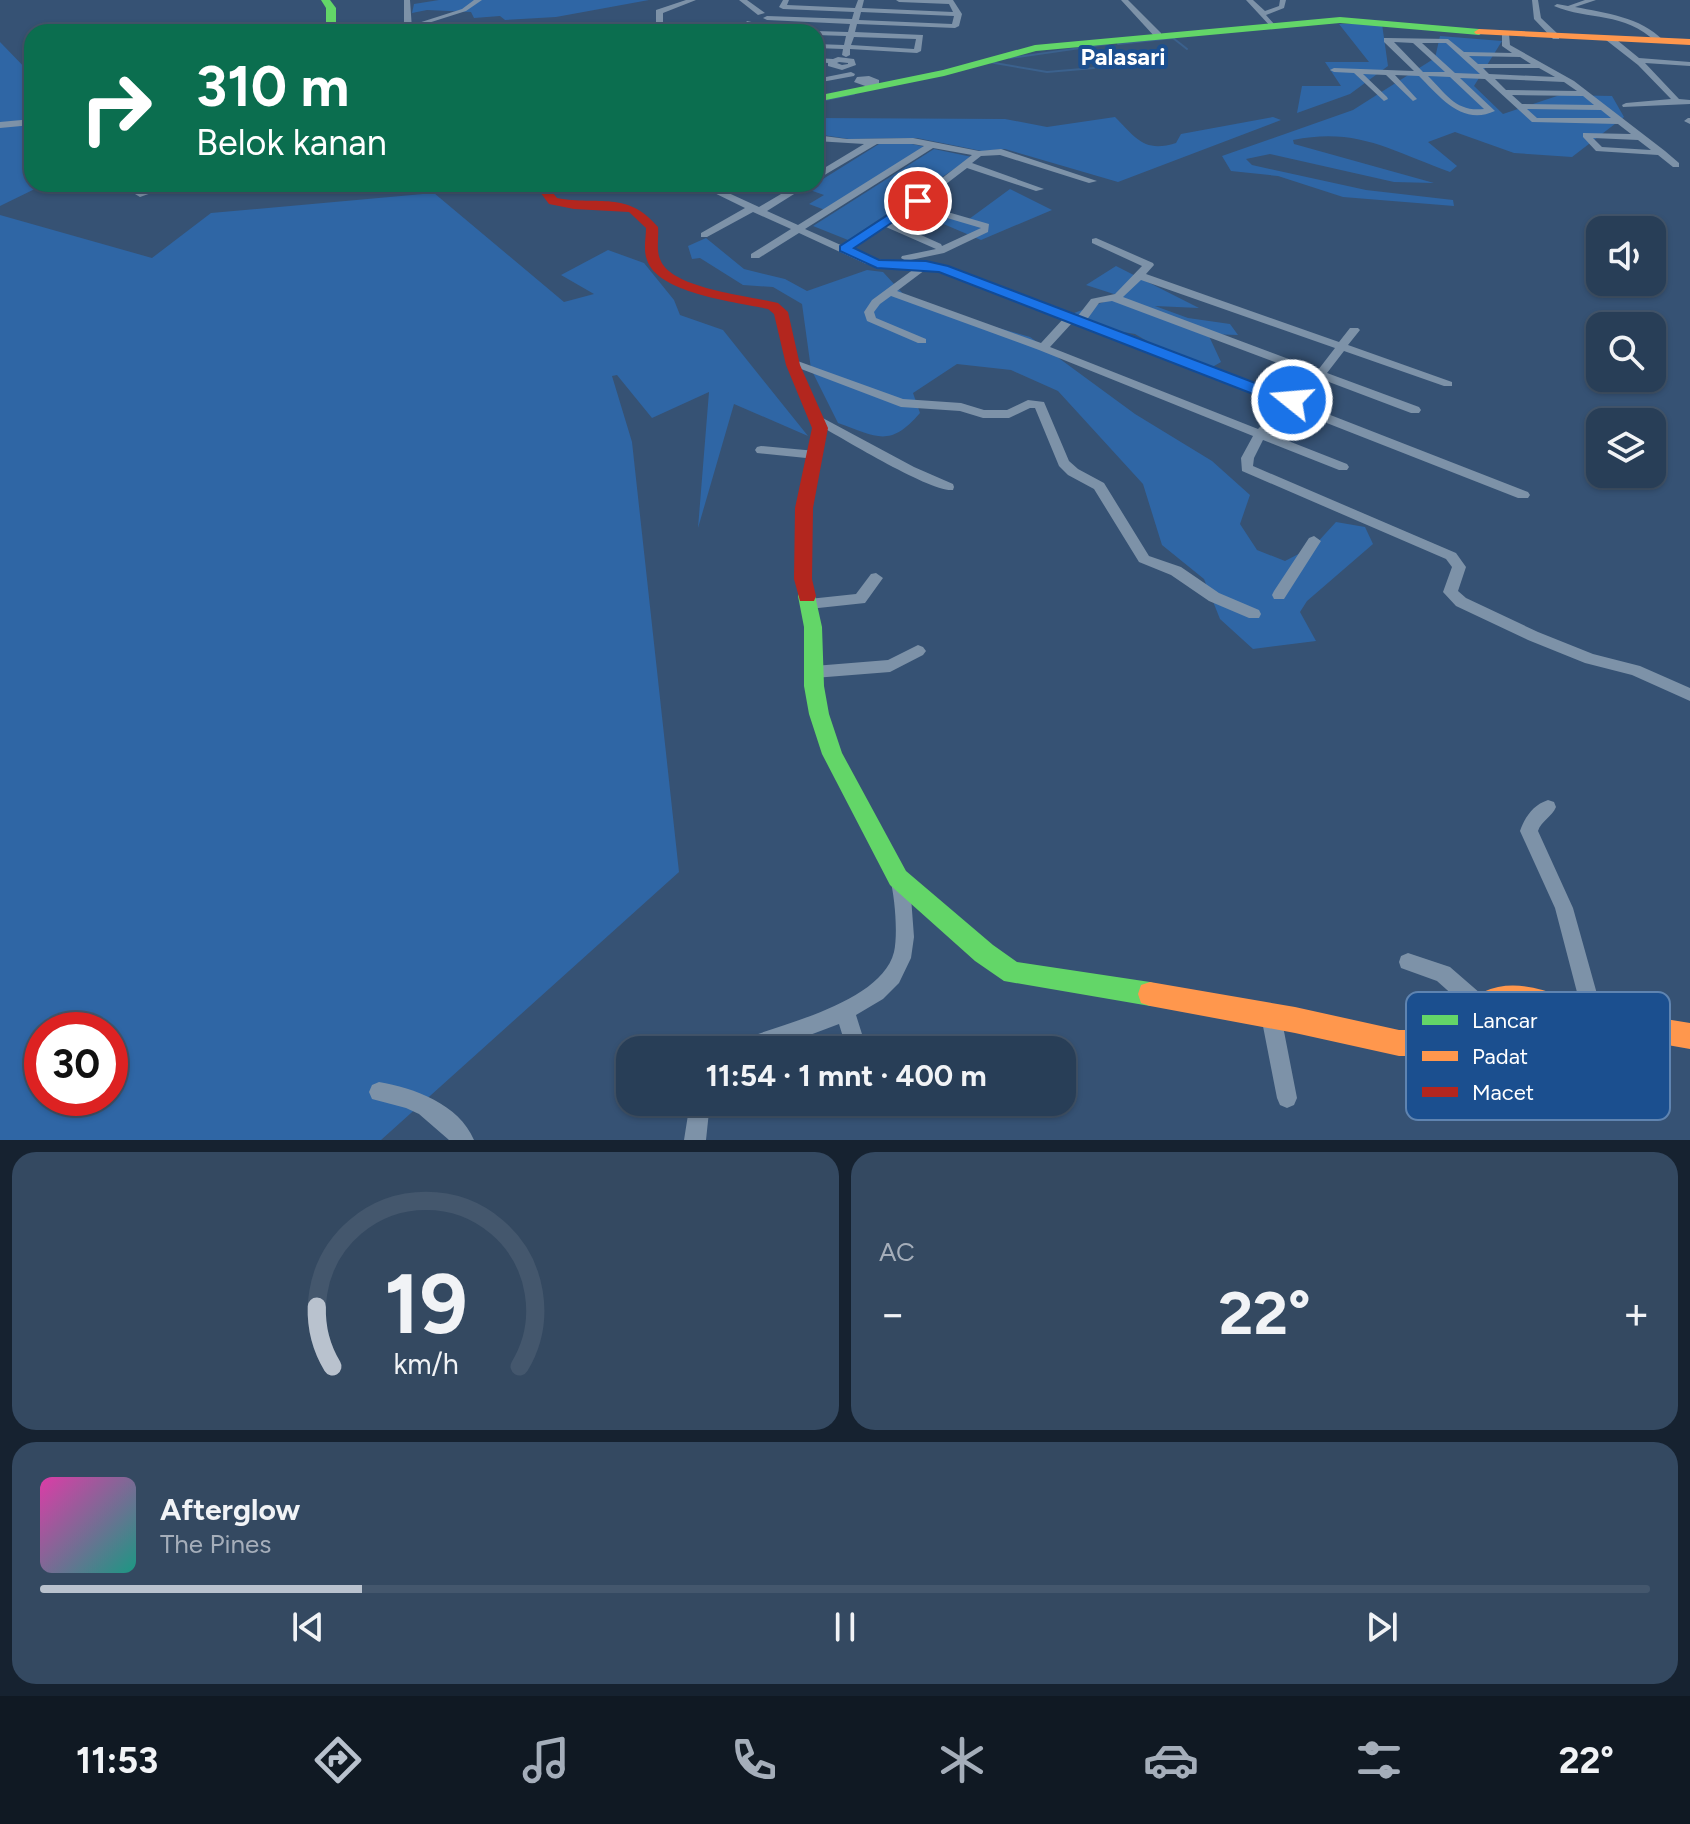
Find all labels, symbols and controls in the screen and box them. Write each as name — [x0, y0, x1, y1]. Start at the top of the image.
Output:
district label: Palasari — [1080, 42, 1166, 71]
text: 310 m — [196, 53, 349, 120]
icon: right — [64, 56, 168, 160]
text: Belok kanan — [196, 121, 387, 164]
pin — [884, 167, 952, 235]
icon: arrive — [896, 179, 940, 223]
map controls — [1586, 216, 1666, 488]
button: sound — [1586, 216, 1666, 296]
button: search — [1586, 312, 1666, 392]
position arrow — [1250, 358, 1334, 442]
button: layers — [1586, 408, 1666, 488]
legend — [1406, 992, 1670, 1120]
text: Lancar — [1472, 1007, 1538, 1034]
speed limit sign: 30 — [24, 1012, 128, 1116]
text: Padat — [1472, 1043, 1528, 1070]
text: 11:54 · 1 mnt · 400 m — [705, 1057, 987, 1094]
text: Macet — [1472, 1079, 1534, 1106]
text: AC — [879, 1236, 915, 1268]
text: 19 — [384, 1254, 467, 1354]
text: 22° — [1218, 1277, 1311, 1349]
text: − — [879, 1287, 906, 1340]
text: + — [1623, 1287, 1650, 1340]
text: km/h — [393, 1347, 458, 1381]
text: Afterglow — [160, 1491, 300, 1528]
text: The Pines — [160, 1528, 271, 1560]
icon: previous — [286, 1605, 330, 1649]
icon: pause — [823, 1605, 867, 1649]
icon: next — [1360, 1605, 1404, 1649]
icon: directions — [310, 1732, 366, 1788]
icon: music — [518, 1732, 574, 1788]
icon: phone — [726, 1732, 782, 1788]
icon: climate — [934, 1732, 990, 1788]
icon: car — [1143, 1732, 1199, 1788]
icon: filters — [1351, 1732, 1407, 1788]
text: 11:53 — [76, 1739, 158, 1782]
text: 22° — [1559, 1739, 1614, 1782]

